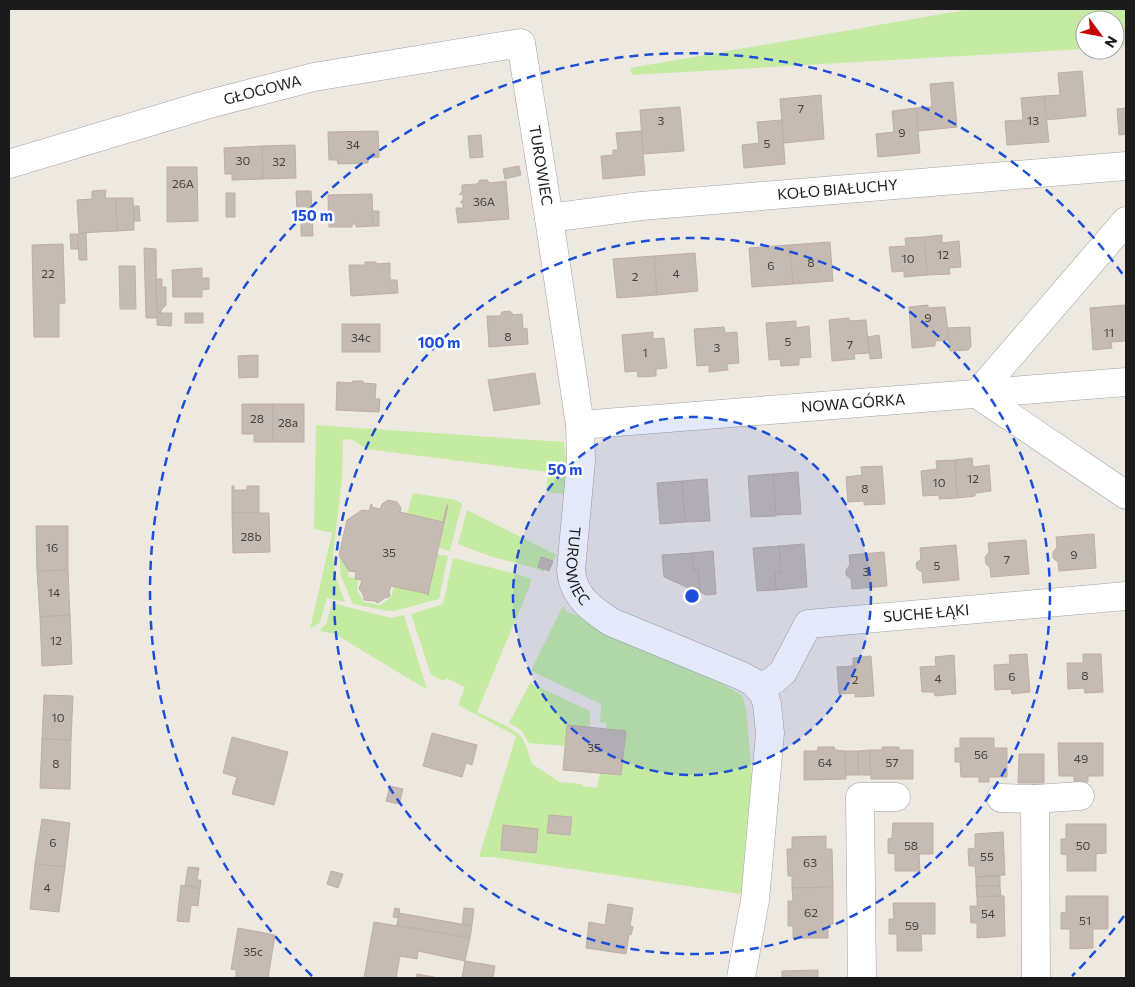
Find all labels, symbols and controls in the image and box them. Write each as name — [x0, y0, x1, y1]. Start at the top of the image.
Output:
north arrow — [1075, 10, 1125, 60]
text: N — [1101, 33, 1121, 51]
street label: GŁOGOWA — [222, 71, 303, 108]
house number: 7 — [798, 101, 804, 115]
house number: 3 — [658, 113, 665, 127]
house number: 13 — [1027, 113, 1039, 127]
street label: TUROWIEC — [526, 124, 557, 207]
house number: 9 — [898, 125, 906, 139]
house number: 5 — [764, 136, 771, 150]
house number: 34 — [346, 137, 360, 151]
house number: 30 — [236, 153, 251, 167]
house number: 32 — [272, 154, 286, 168]
street label: KOŁO BIAŁUCHY — [777, 175, 899, 203]
house number: 26A — [172, 176, 194, 190]
house number: 36A — [473, 194, 495, 208]
text: 150 m — [291, 206, 333, 224]
house number: 12 — [937, 247, 949, 261]
house number: 10 — [902, 251, 915, 265]
house number: 8 — [807, 255, 815, 269]
house number: 6 — [767, 258, 775, 272]
house number: 22 — [41, 266, 55, 280]
house number: 4 — [672, 266, 680, 280]
house number: 2 — [632, 269, 639, 283]
house number: 9 — [924, 310, 932, 324]
house number: 11 — [1104, 325, 1114, 339]
house number: 8 — [504, 329, 512, 343]
house number: 34c — [351, 330, 371, 344]
text: 100 m — [418, 333, 460, 351]
house number: 5 — [785, 334, 792, 348]
house number: 7 — [847, 337, 853, 351]
house number: 3 — [714, 340, 721, 354]
house number: 1 — [642, 345, 648, 359]
street label: NOWA GÓRKA — [800, 389, 906, 416]
house number: 28 — [250, 411, 264, 425]
house number: 28a — [278, 415, 298, 429]
text: 50 m — [548, 460, 582, 478]
house number: 12 — [967, 471, 979, 485]
house number: 10 — [933, 475, 946, 489]
house number: 8 — [861, 481, 869, 495]
street label: TUROWIEC — [563, 526, 594, 609]
house number: 28b — [240, 529, 262, 543]
house number: 16 — [46, 540, 58, 554]
house number: 35 — [382, 545, 396, 559]
house number: 9 — [1070, 547, 1078, 561]
house number: 7 — [1004, 552, 1010, 566]
house number: 5 — [934, 558, 941, 572]
house number: 3 — [863, 564, 870, 578]
house number: 14 — [48, 585, 60, 599]
centre of rings — [683, 587, 701, 605]
street label: SUCHE ŁĄKI — [882, 600, 970, 625]
house number: 12 — [50, 633, 62, 647]
house number: 8 — [1081, 668, 1089, 682]
house number: 6 — [1008, 669, 1016, 683]
house number: 4 — [934, 671, 942, 685]
house number: 2 — [852, 672, 859, 686]
house number: 10 — [52, 710, 65, 724]
house number: 35 — [587, 740, 601, 754]
house number: 56 — [974, 747, 988, 761]
house number: 49 — [1074, 751, 1088, 765]
house number: 64 — [818, 755, 832, 769]
house number: 57 — [885, 755, 899, 769]
house number: 8 — [52, 756, 60, 770]
house number: 6 — [49, 835, 57, 849]
house number: 58 — [904, 838, 918, 852]
house number: 50 — [1076, 838, 1091, 852]
house number: 55 — [980, 849, 994, 863]
house number: 63 — [803, 855, 817, 869]
house number: 4 — [43, 880, 51, 894]
house number: 62 — [804, 905, 818, 919]
house number: 54 — [981, 906, 995, 920]
house number: 51 — [1079, 913, 1091, 927]
house number: 59 — [905, 918, 919, 932]
house number: 35c — [243, 944, 263, 958]

